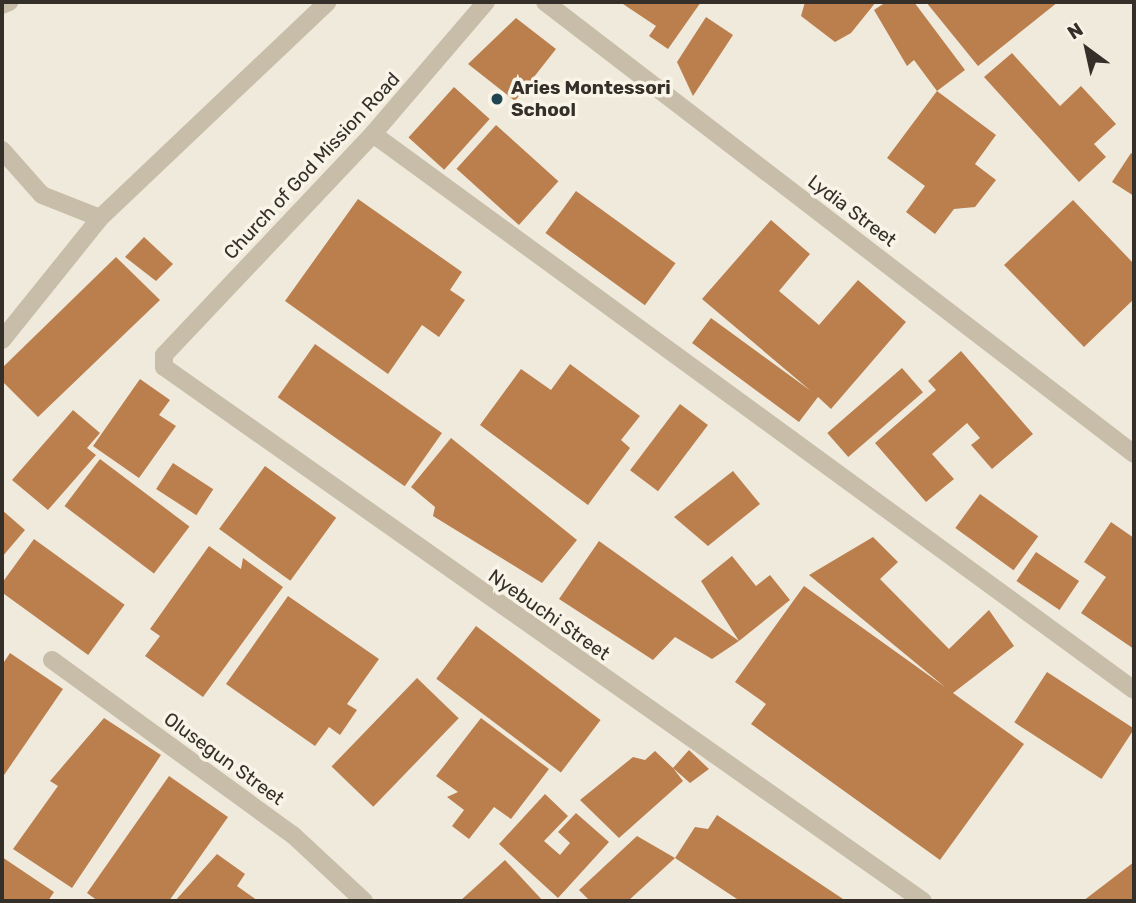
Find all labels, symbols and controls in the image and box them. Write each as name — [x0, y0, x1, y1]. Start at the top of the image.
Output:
north arrow — [1052, 14, 1122, 84]
text: N — [1063, 18, 1087, 44]
street label: Church of God Mission Road — [219, 68, 405, 264]
place label: Aries Montessori School — [511, 77, 671, 121]
marker: Aries Montessori School — [489, 91, 505, 107]
street label: Lydia Street — [803, 170, 901, 252]
street label: Nyebuchi Street — [484, 565, 614, 665]
street label: Olusegun Street — [159, 708, 289, 810]

